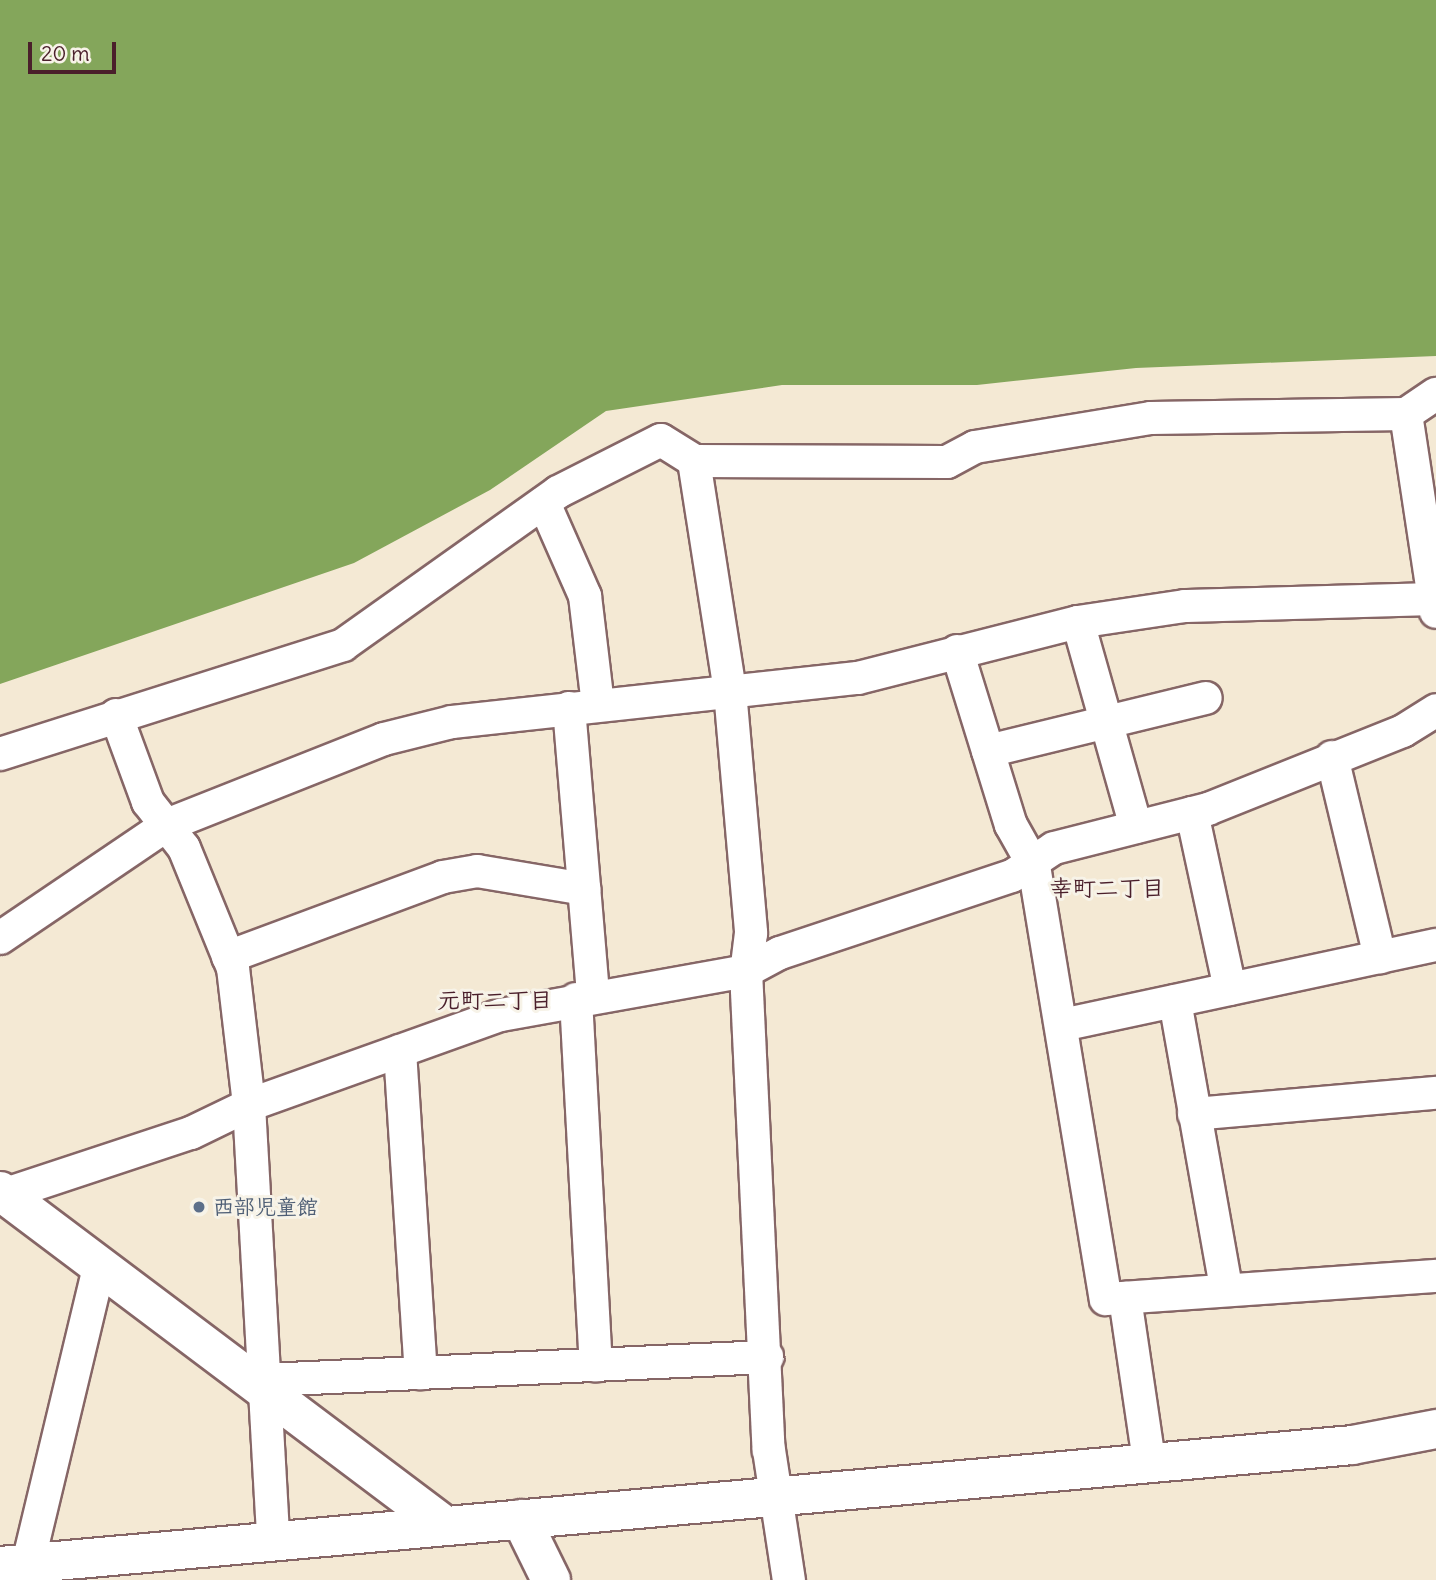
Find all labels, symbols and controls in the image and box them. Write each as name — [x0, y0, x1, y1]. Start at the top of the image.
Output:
scale bar — [32, 28, 119, 72]
text: 20 m — [41, 40, 90, 67]
district label: 幸町二丁目 — [1050, 874, 1164, 902]
district label: 元町二丁目 — [438, 986, 552, 1014]
place label: 西部児童館 — [213, 1194, 318, 1220]
marker: 西部児童館 — [191, 1199, 207, 1215]

